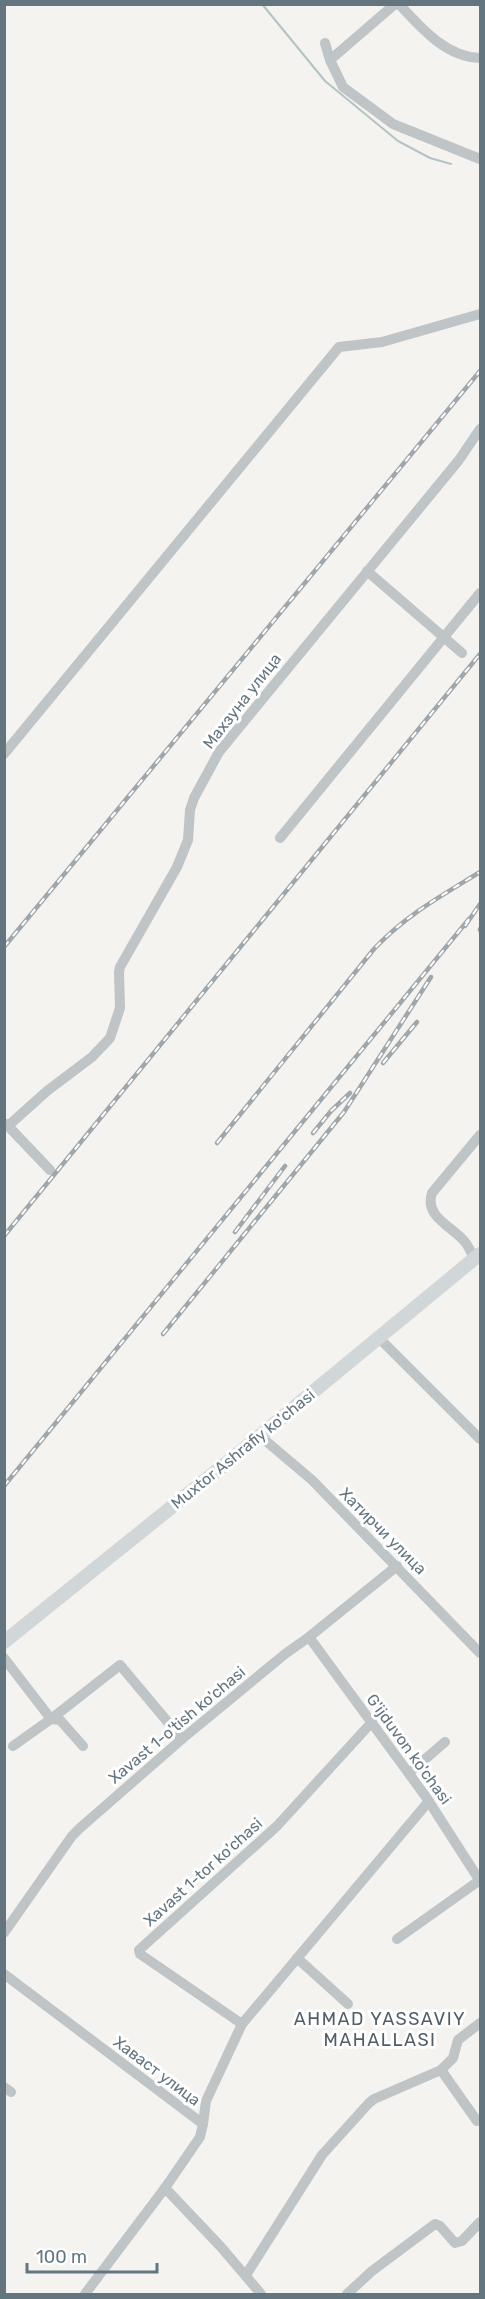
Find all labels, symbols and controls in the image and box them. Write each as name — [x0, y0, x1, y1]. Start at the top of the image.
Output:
street label: Махзуна улица — [199, 650, 285, 752]
street label: Muxtor Ashrafiy ko'chasi — [167, 1385, 319, 1513]
street label: Хатирчи улица — [336, 1484, 430, 1578]
street label: Xavast 1-o'tish ko'chasi — [105, 1662, 249, 1788]
street label: G'ijduvon ko'chasi — [363, 1690, 455, 1808]
street label: Xavast 1-tor ko'chasi — [140, 1814, 266, 1930]
district label: AHMAD YASSAVIY MAHALLASI — [294, 2008, 466, 2051]
street label: Хаваст улица — [110, 2032, 204, 2110]
scale bar — [27, 2236, 158, 2274]
text: 100 m — [36, 2246, 87, 2268]

